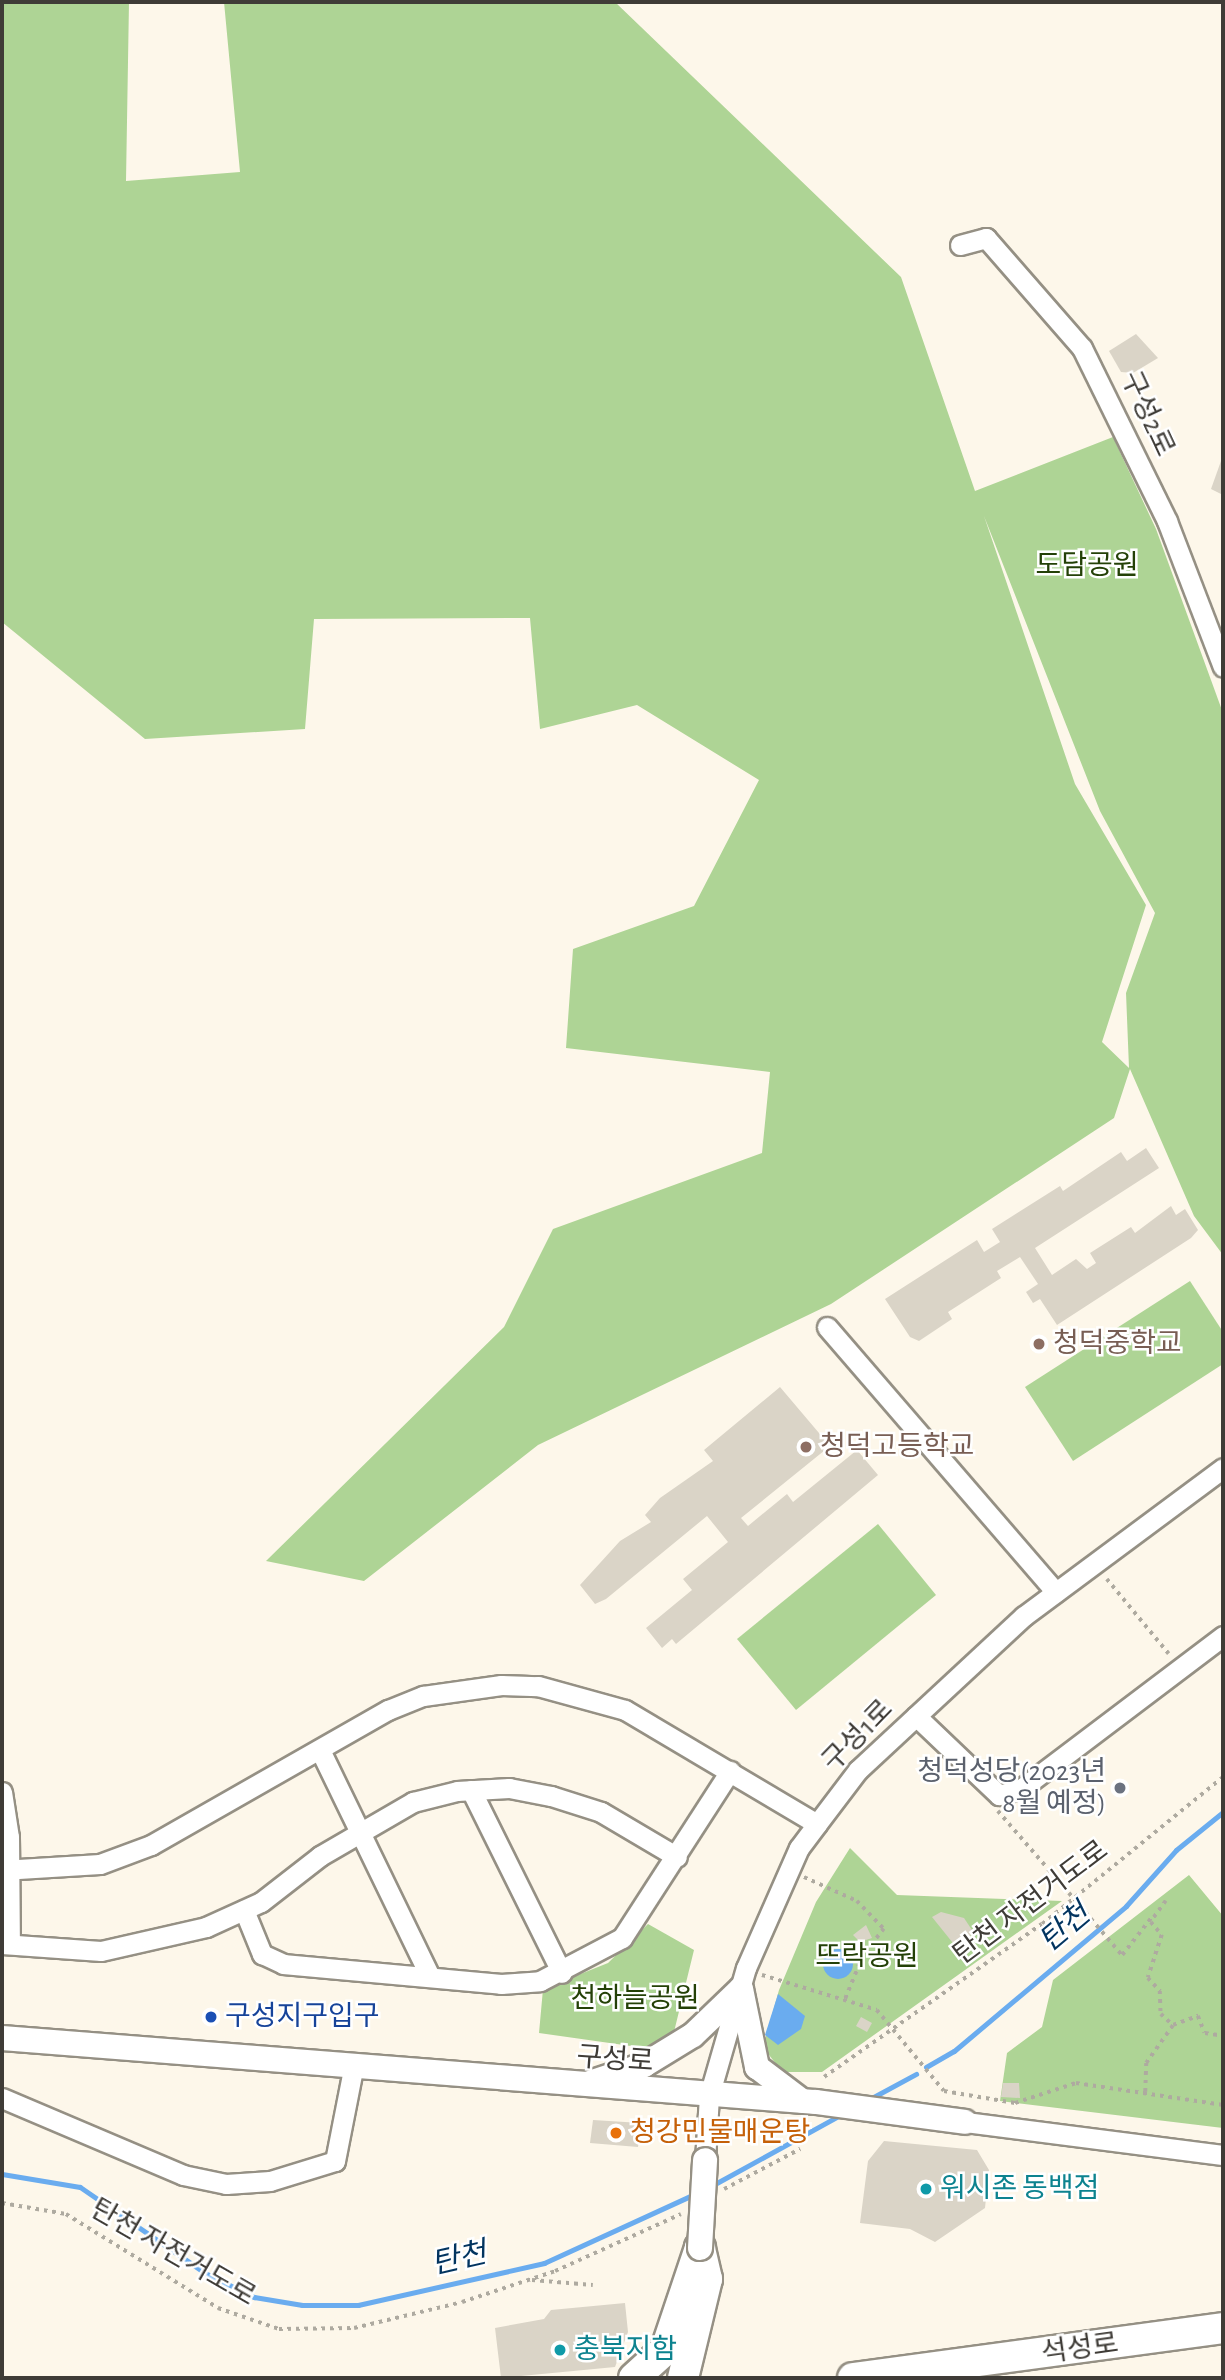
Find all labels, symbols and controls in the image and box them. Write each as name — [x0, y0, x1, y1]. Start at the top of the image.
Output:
street label: 구성2로 — [1113, 366, 1181, 462]
park label: 도담공원 — [1035, 549, 1139, 583]
place label: 청덕중학교 — [1053, 1327, 1182, 1361]
marker: 청덕중학교 — [1031, 1336, 1047, 1352]
place label: 청덕고등학교 — [820, 1430, 975, 1464]
marker: 청덕고등학교 — [798, 1439, 814, 1455]
street label: 구성1로 — [816, 1693, 900, 1779]
place label: 청덕성당(2023년 8월 예정) — [917, 1755, 1106, 1821]
marker: 청덕성당(2023년 8월 예정) — [1112, 1780, 1128, 1796]
street label: 탄천 자전거도로 — [947, 1834, 1115, 1972]
water label: 탄천 — [1032, 1896, 1098, 1960]
park label: 뜨락공원 — [815, 1940, 919, 1974]
park label: 천하늘공원 — [571, 1982, 699, 2016]
place label: 구성지구입구 — [225, 2000, 380, 2034]
marker: 구성지구입구 — [203, 2009, 219, 2025]
street label: 구성로 — [575, 2041, 655, 2079]
place label: 청강민물매운탕 — [630, 2116, 810, 2150]
marker: 청강민물매운탕 — [608, 2125, 624, 2141]
place label: 워시존 동백점 — [940, 2172, 1099, 2206]
marker: 워시존 동백점 — [918, 2181, 934, 2197]
street label: 탄천 자전거도로 — [85, 2192, 261, 2314]
water label: 탄천 — [428, 2235, 490, 2283]
street label: 석성로 — [1039, 2327, 1121, 2371]
place label: 충북지함 — [574, 2333, 677, 2367]
marker: 충북지함 — [552, 2342, 568, 2358]

